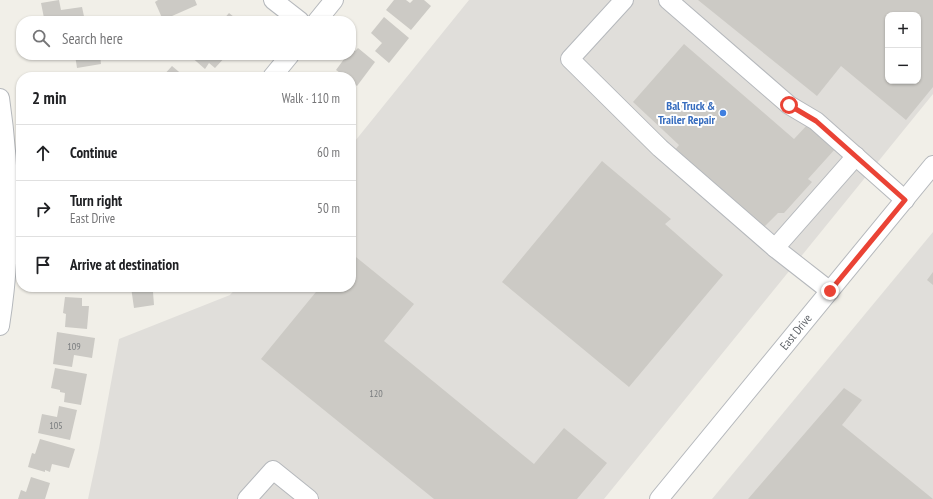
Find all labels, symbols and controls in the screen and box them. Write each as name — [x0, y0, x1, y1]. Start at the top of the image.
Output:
map controls — [885, 12, 921, 84]
button: + — [885, 12, 921, 48]
search box — [16, 16, 356, 60]
icon: search — [30, 27, 52, 49]
text: Search here — [62, 29, 123, 48]
button: − — [885, 48, 921, 84]
text: 2 min — [32, 87, 66, 109]
text: Walk · 110 m — [282, 90, 340, 107]
route start — [780, 96, 798, 114]
place label: Bal Truck & Trailer Repair — [658, 98, 715, 127]
marker: Bal Truck & Trailer Repair — [718, 108, 728, 118]
icon: ahead — [32, 142, 54, 164]
text: Continue — [70, 143, 117, 162]
text: 60 m — [317, 144, 340, 161]
text: Turn right — [70, 191, 122, 210]
icon: right — [32, 198, 54, 220]
text: 50 m — [317, 200, 340, 217]
text: East Drive — [70, 210, 115, 227]
icon: arrive — [32, 254, 54, 276]
text: Arrive at destination — [70, 255, 179, 274]
route end — [821, 282, 839, 300]
street label: East Drive — [777, 311, 815, 353]
house number: 109 — [67, 340, 81, 353]
house number: 120 — [369, 387, 383, 400]
house number: 105 — [49, 419, 63, 432]

